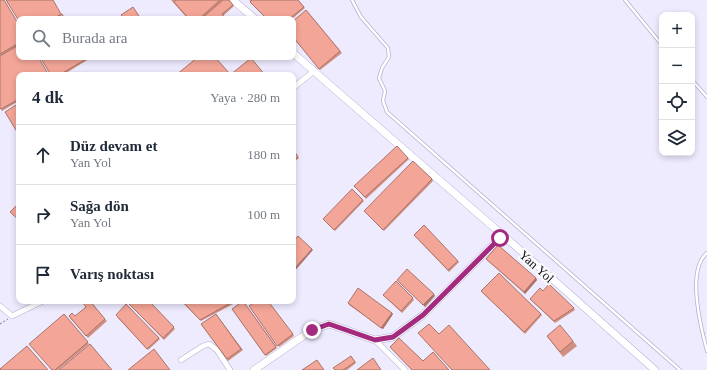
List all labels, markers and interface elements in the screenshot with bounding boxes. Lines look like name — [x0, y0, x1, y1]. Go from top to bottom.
map controls — [659, 12, 695, 156]
button: + — [659, 12, 695, 48]
search box — [16, 16, 296, 60]
icon: search — [30, 27, 52, 49]
text: Burada ara — [62, 30, 127, 46]
button: − — [659, 48, 695, 84]
button: locate — [659, 84, 695, 120]
text: 4 dk — [32, 88, 64, 107]
text: Yaya · 280 m — [210, 90, 280, 105]
button: layers — [659, 120, 695, 156]
text: Düz devam et — [70, 138, 157, 154]
icon: ahead — [32, 144, 54, 166]
text: 180 m — [247, 147, 280, 162]
text: Yan Yol — [70, 155, 111, 170]
text: Sağa dön — [70, 198, 129, 214]
icon: right — [32, 204, 54, 226]
text: 100 m — [247, 207, 280, 222]
text: Yan Yol — [70, 215, 111, 230]
route start — [491, 229, 509, 247]
street label: Yan Yol — [516, 247, 557, 286]
icon: arrive — [32, 264, 54, 286]
text: Varış noktası — [70, 266, 154, 282]
route end — [303, 321, 321, 339]

